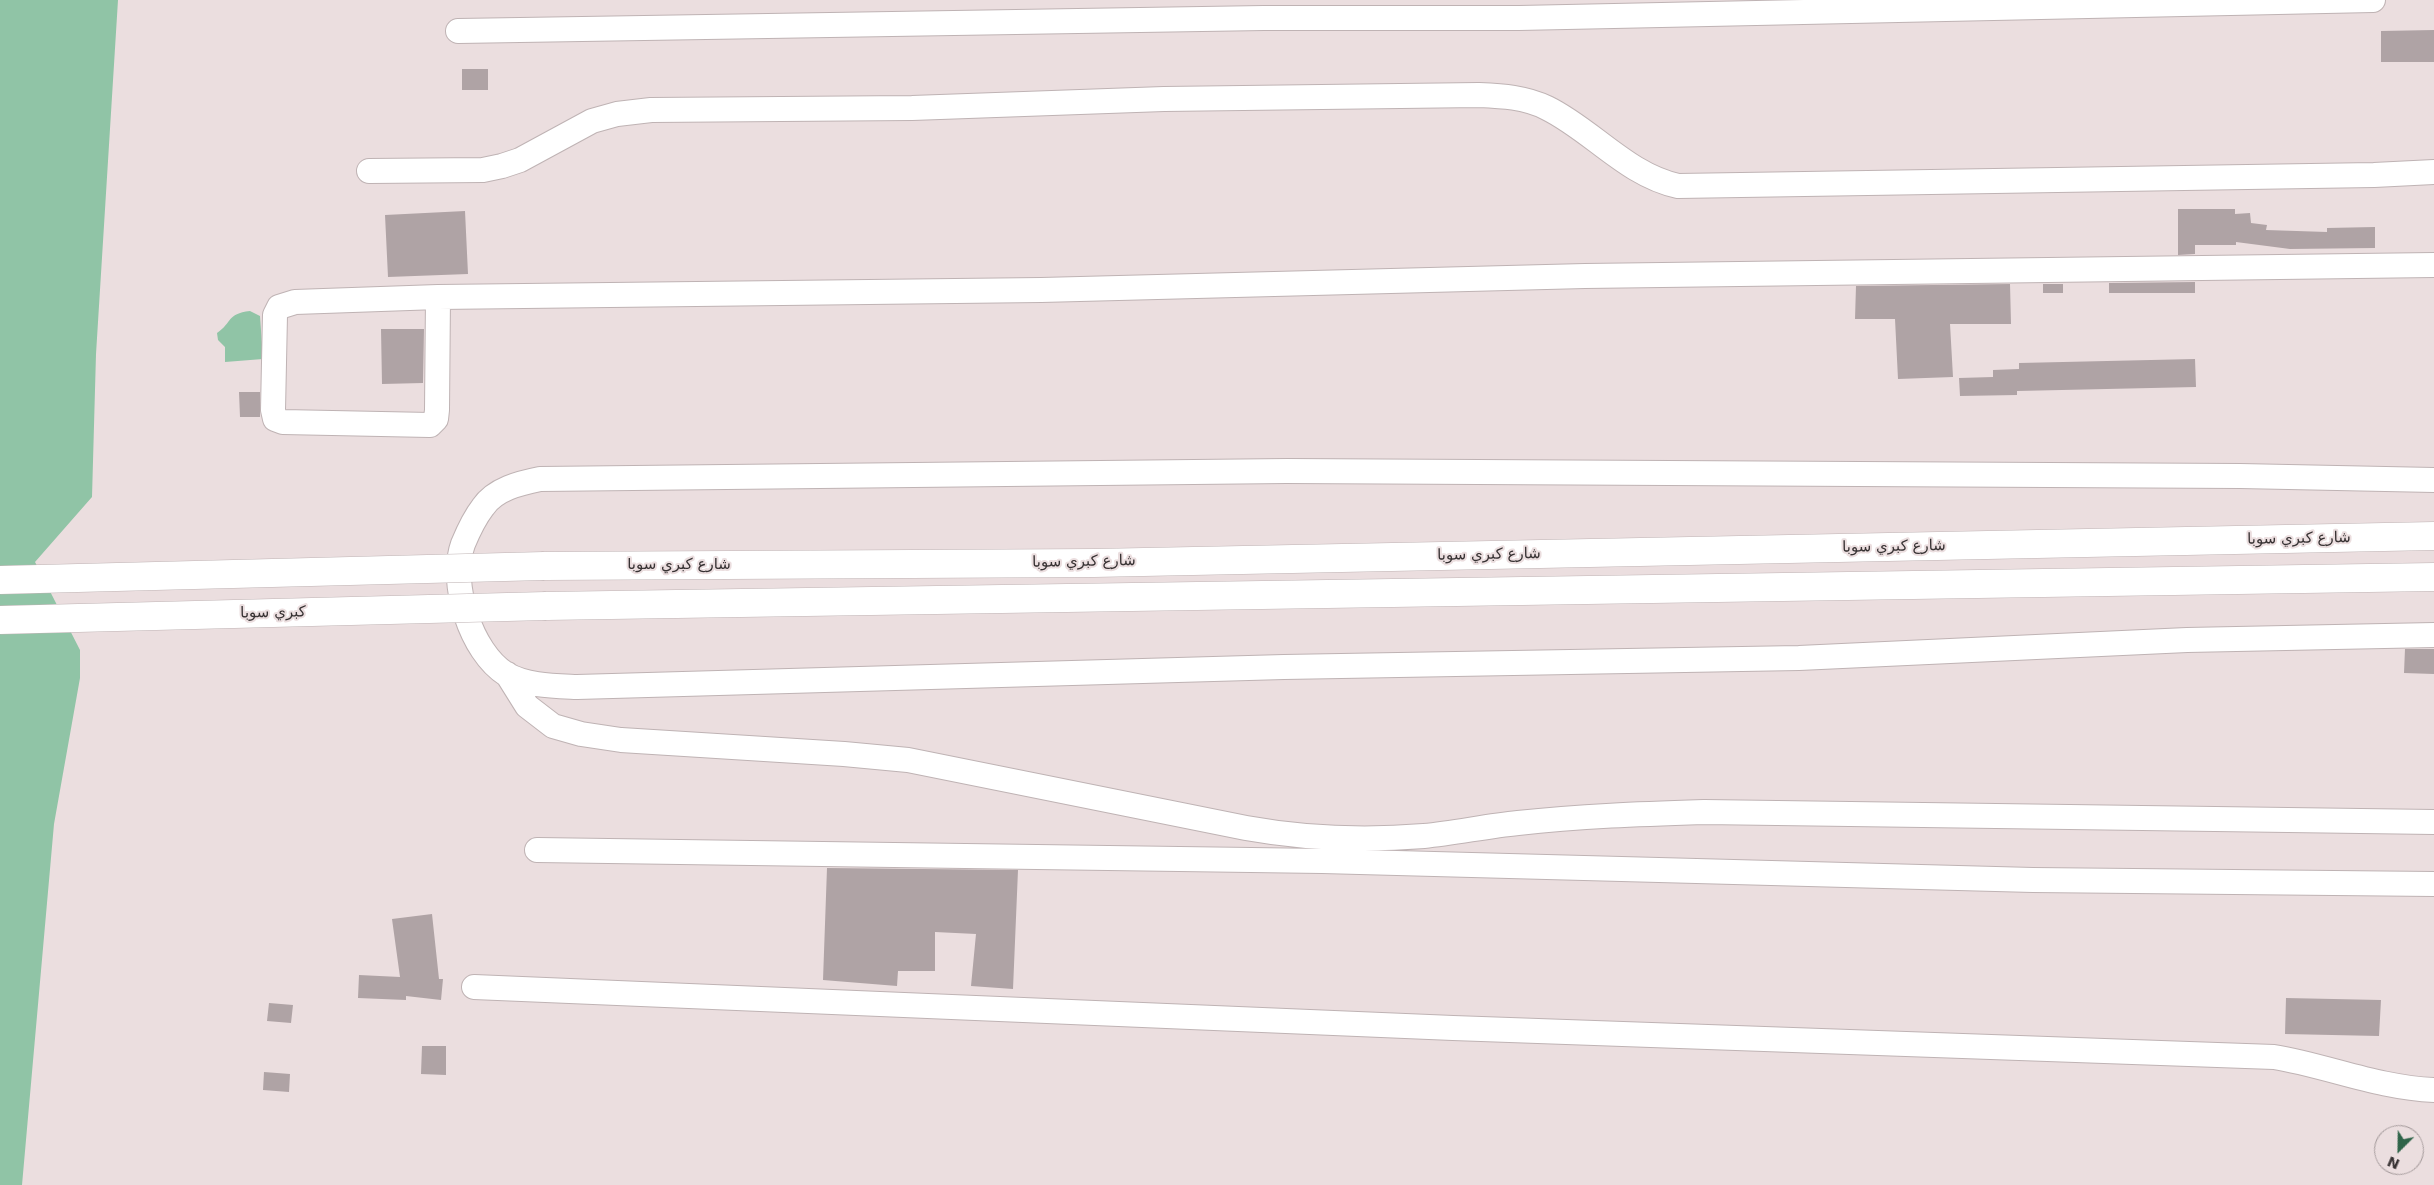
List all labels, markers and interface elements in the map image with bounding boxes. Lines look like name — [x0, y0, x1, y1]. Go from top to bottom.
street label: شارع كبري سوبا — [2247, 529, 2351, 549]
street label: شارع كبري سوبا — [1842, 537, 1946, 557]
street label: شارع كبري سوبا — [1437, 545, 1541, 565]
street label: شارع كبري سوبا — [1032, 552, 1136, 572]
street label: شارع كبري سوبا — [627, 556, 731, 574]
street label: كبري سوبا — [240, 603, 306, 623]
north arrow — [2374, 1125, 2424, 1175]
text: N — [2385, 1153, 2402, 1173]

